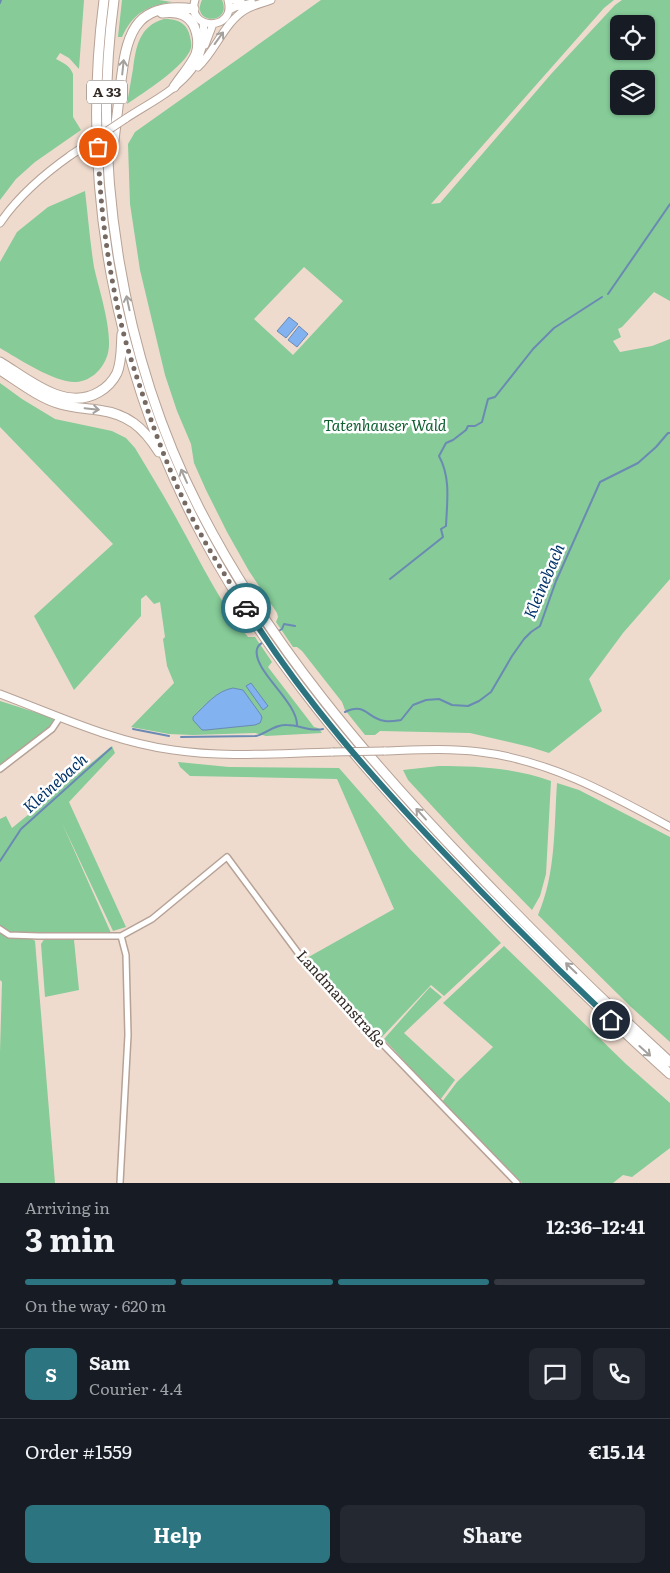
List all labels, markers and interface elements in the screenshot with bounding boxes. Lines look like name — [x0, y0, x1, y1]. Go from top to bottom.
map controls — [610, 15, 655, 115]
button: locate — [610, 15, 655, 60]
one-way arrow — [214, 32, 225, 45]
one-way arrow — [118, 59, 128, 75]
button: layers — [610, 70, 655, 115]
road number: A 33 — [87, 80, 127, 104]
pin — [77, 126, 119, 168]
icon: bag — [84, 133, 112, 161]
one-way arrow — [123, 296, 132, 312]
one-way arrow — [83, 404, 99, 414]
park label: Tatenhauser Wald — [324, 413, 447, 436]
one-way arrow — [179, 469, 188, 484]
water label: Kleinebach — [517, 539, 570, 622]
courier — [221, 583, 271, 633]
icon: car — [232, 594, 260, 622]
water label: Kleinebach — [17, 746, 92, 818]
one-way arrow — [415, 807, 427, 820]
street label: Landmannstraße — [292, 944, 392, 1052]
one-way arrow — [565, 962, 577, 974]
pin — [590, 999, 632, 1041]
icon: home — [597, 1006, 625, 1034]
one-way arrow — [638, 1045, 651, 1057]
text: Arriving in — [25, 1195, 110, 1219]
text: 12:36–12:41 — [546, 1212, 645, 1240]
text: 3 min — [25, 1214, 115, 1262]
text: On the way · 620 m — [25, 1293, 166, 1317]
text: Sam — [89, 1348, 130, 1376]
button: chat — [529, 1348, 581, 1400]
button: phone — [593, 1348, 645, 1400]
text: S — [45, 1360, 57, 1388]
text: Courier · 4.4 — [89, 1376, 182, 1400]
text: Order #1559 — [25, 1437, 132, 1465]
text: €15.14 — [589, 1437, 645, 1465]
button: Help — [25, 1505, 330, 1563]
button: Share — [340, 1505, 645, 1563]

